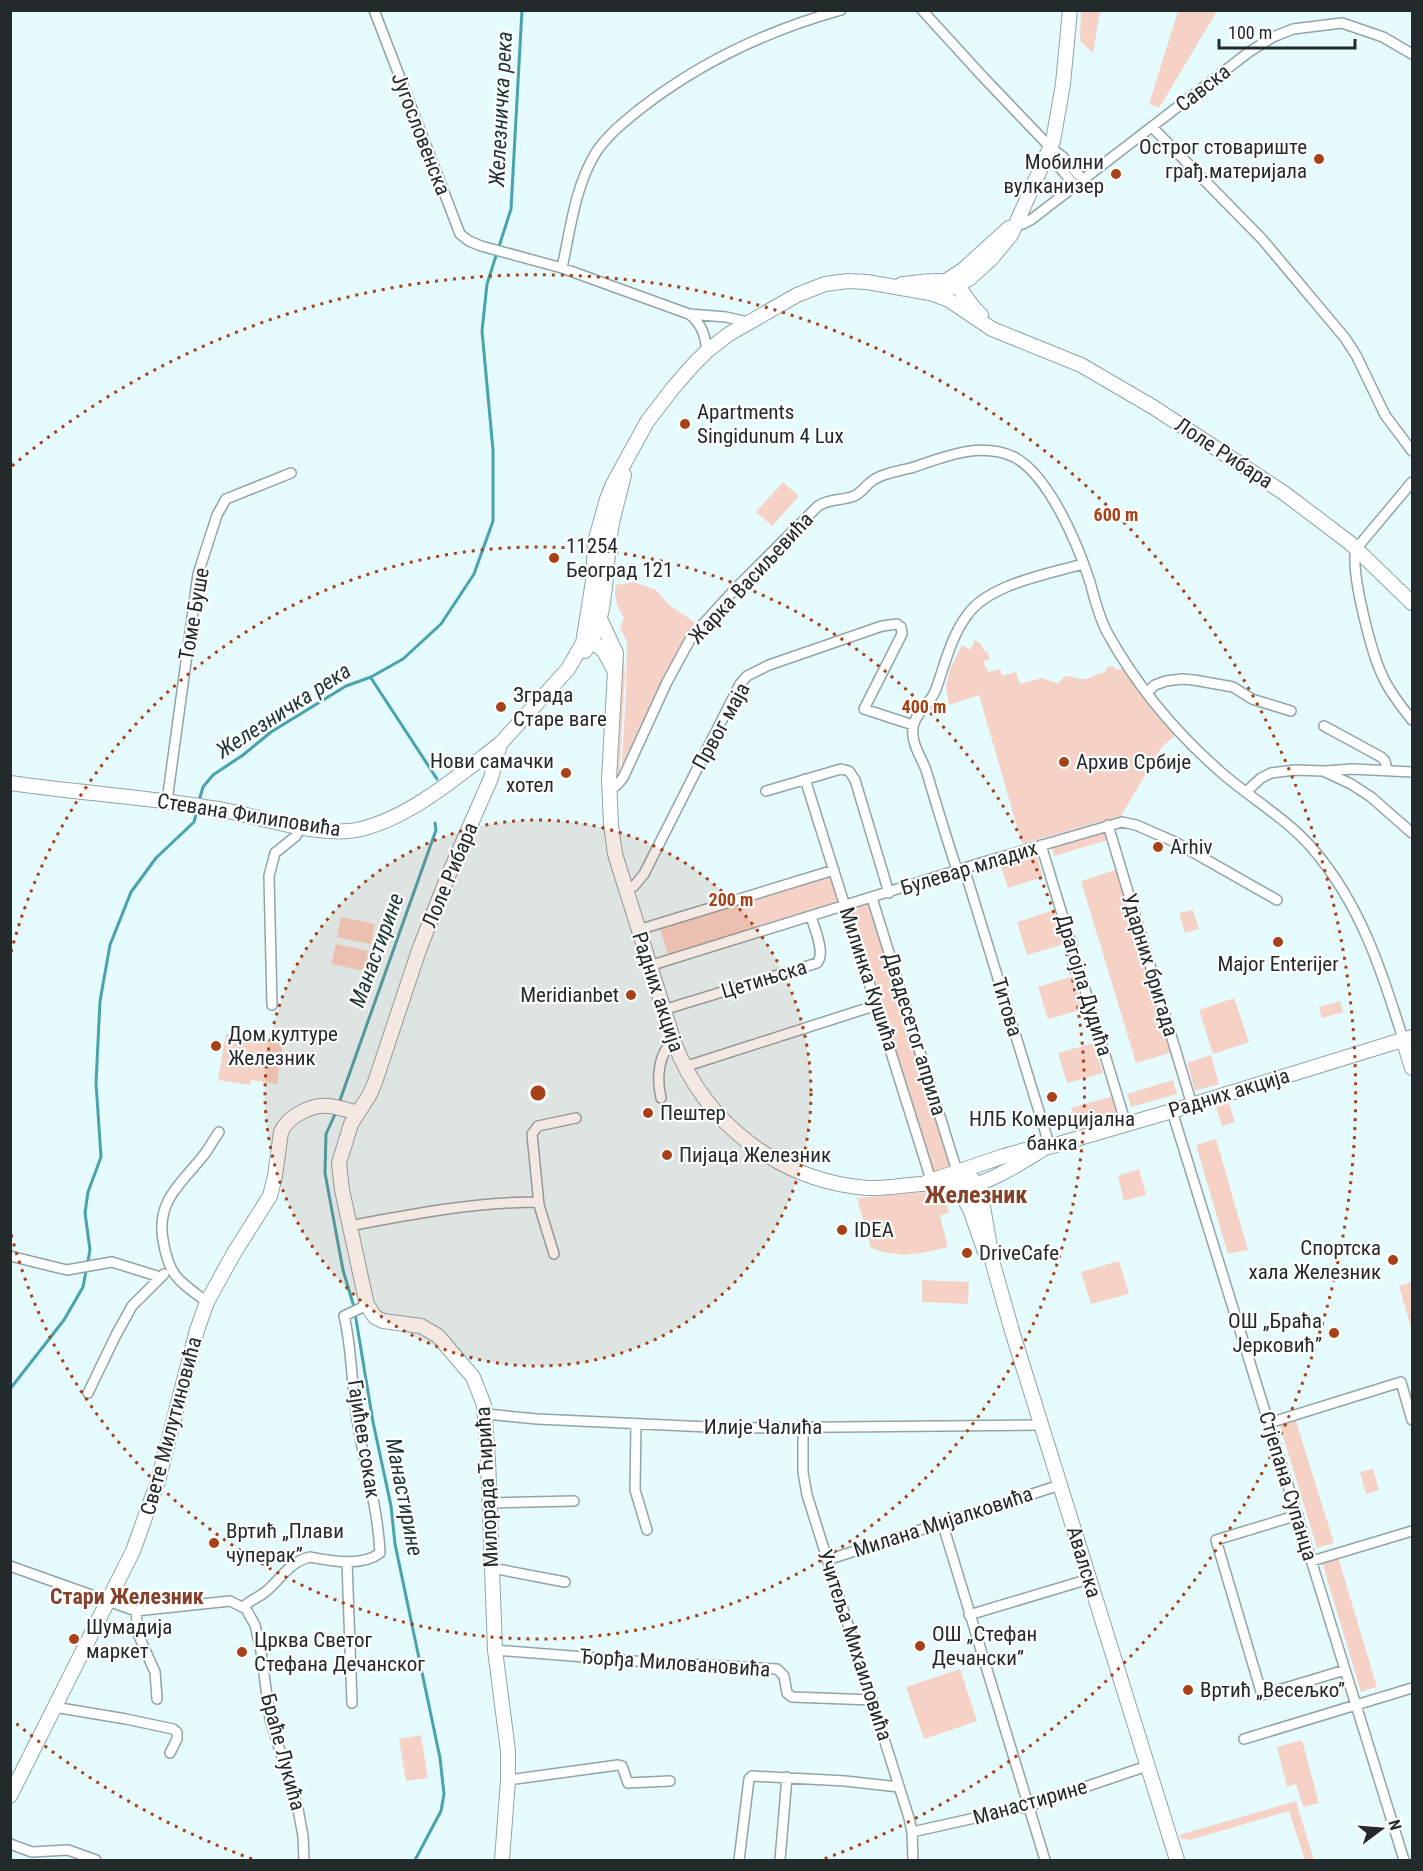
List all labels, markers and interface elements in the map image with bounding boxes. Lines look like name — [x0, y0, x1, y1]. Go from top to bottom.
scale bar — [1219, 12, 1356, 50]
text: 100 m — [1228, 22, 1272, 43]
water label: Железничка река — [484, 31, 517, 188]
street label: Савска — [1171, 59, 1235, 117]
street label: Југословенска — [387, 70, 455, 198]
place label: Острог стовариште грађ.материјала — [1139, 135, 1307, 183]
place label: Мобилни вулканизер — [1003, 150, 1104, 198]
marker: Острог стовариште грађ.материјала — [1312, 152, 1326, 166]
marker: Мобилни вулканизер — [1109, 167, 1123, 181]
place label: Apartments Singidunum 4 Lux — [697, 400, 844, 448]
street label: Лоле Рибара — [1171, 413, 1277, 493]
marker: Apartments Singidunum 4 Lux — [678, 417, 692, 431]
text: 600 m — [1094, 504, 1138, 525]
street label: Жарка Васиљевића — [684, 507, 818, 649]
place label: 11254 Београд 121 — [566, 534, 673, 582]
marker: 11254 Београд 121 — [547, 551, 561, 565]
street label: Томе Буше — [174, 566, 214, 662]
water label: Железничка река — [210, 658, 355, 764]
street label: Првог маја — [687, 678, 755, 774]
place label: Зграда Старе ваге — [513, 683, 607, 731]
text: 400 m — [902, 696, 946, 717]
marker: Зграда Старе ваге — [494, 700, 508, 714]
place label: Нови самачки хотел — [430, 749, 554, 797]
place label: Архив Србије — [1076, 750, 1191, 774]
marker: Архив Србије — [1057, 755, 1071, 769]
marker: Нови самачки хотел — [559, 766, 573, 780]
street label: Стевана Филиповића — [156, 789, 342, 841]
street label: Лоле Рибара — [417, 819, 483, 931]
place label: Arhiv — [1170, 835, 1212, 859]
street label: Булевар младих — [898, 836, 1040, 900]
marker: Arhiv — [1151, 840, 1165, 854]
text: 200 m — [709, 889, 753, 910]
water label: Манастирине — [344, 890, 409, 1011]
street label: Ударних бригада — [1117, 891, 1183, 1039]
street label: Милинка Кушића — [834, 904, 904, 1054]
street label: Драгојла Дудића — [1051, 911, 1117, 1059]
street label: Радних акција — [627, 929, 689, 1055]
marker: Major Enterijer — [1271, 935, 1285, 949]
street label: Двадесетог априла — [879, 950, 951, 1118]
place label: Major Enterijer — [1217, 952, 1339, 976]
street label: Цетињска — [718, 955, 810, 1003]
street label: Титова — [987, 975, 1027, 1039]
place label: Meridianbet — [520, 983, 619, 1007]
marker: Meridianbet — [624, 988, 638, 1002]
place label: Дом културе Железник — [228, 1022, 338, 1070]
marker: Дом културе Железник — [209, 1039, 223, 1053]
street label: Радних акција — [1166, 1063, 1292, 1123]
centre of rings — [528, 1083, 548, 1103]
marker: НЛБ Комерцијална банка — [1045, 1090, 1059, 1104]
place label: Пештер — [660, 1101, 726, 1125]
marker: Пештер — [641, 1106, 655, 1120]
place label: НЛБ Комерцијална банка — [969, 1107, 1135, 1155]
place label: Пијаца Железник — [679, 1143, 831, 1167]
marker: Пијаца Железник — [660, 1148, 674, 1162]
district label: Железник — [925, 1181, 1027, 1209]
place label: IDEA — [854, 1218, 894, 1242]
marker: IDEA — [835, 1223, 849, 1237]
place label: Спортска хала Железник — [1249, 1236, 1381, 1284]
place label: DriveCafe — [979, 1241, 1059, 1265]
marker: DriveCafe — [960, 1246, 974, 1260]
marker: Спортска хала Железник — [1386, 1253, 1400, 1267]
place label: ОШ „Браћа Јерковић” — [1228, 1309, 1322, 1357]
marker: ОШ „Браћа Јерковић” — [1327, 1326, 1341, 1340]
street label: Свете Милутиновића — [136, 1334, 206, 1518]
street label: Гајићев сокак — [343, 1378, 385, 1500]
street label: Милорада Ћирића — [471, 1406, 503, 1568]
street label: Стјепана Супанца — [1254, 1408, 1322, 1564]
street label: Илије Чалића — [704, 1415, 822, 1439]
water label: Манастирине — [381, 1436, 428, 1558]
street label: Милана Мијалковића — [850, 1482, 1036, 1562]
place label: Вртић „Плави чуперак” — [226, 1519, 344, 1567]
street label: Авалска — [1062, 1523, 1106, 1601]
marker: Вртић „Плави чуперак” — [207, 1536, 221, 1550]
street label: Учитеља Михаиловића — [813, 1546, 897, 1744]
district label: Стари Железник — [50, 1584, 204, 1609]
place label: Шумадија маркет — [86, 1615, 172, 1663]
place label: ОШ „Стефан Дечански” — [932, 1622, 1037, 1670]
place label: Црква Светог Стефана Дечанског — [254, 1628, 425, 1676]
marker: Шумадија маркет — [67, 1632, 81, 1646]
marker: ОШ „Стефан Дечански” — [913, 1639, 927, 1653]
street label: Ђорђа Миловановића — [579, 1644, 771, 1682]
marker: Црква Светог Стефана Дечанског — [235, 1645, 249, 1659]
place label: Вртић „Весељко” — [1200, 1678, 1345, 1702]
marker: Вртић „Весељко” — [1181, 1683, 1195, 1697]
street label: Браће Лукића — [256, 1691, 310, 1813]
street label: Манастирине — [970, 1774, 1090, 1830]
north arrow — [1351, 1799, 1411, 1859]
text: N — [1384, 1818, 1405, 1832]

